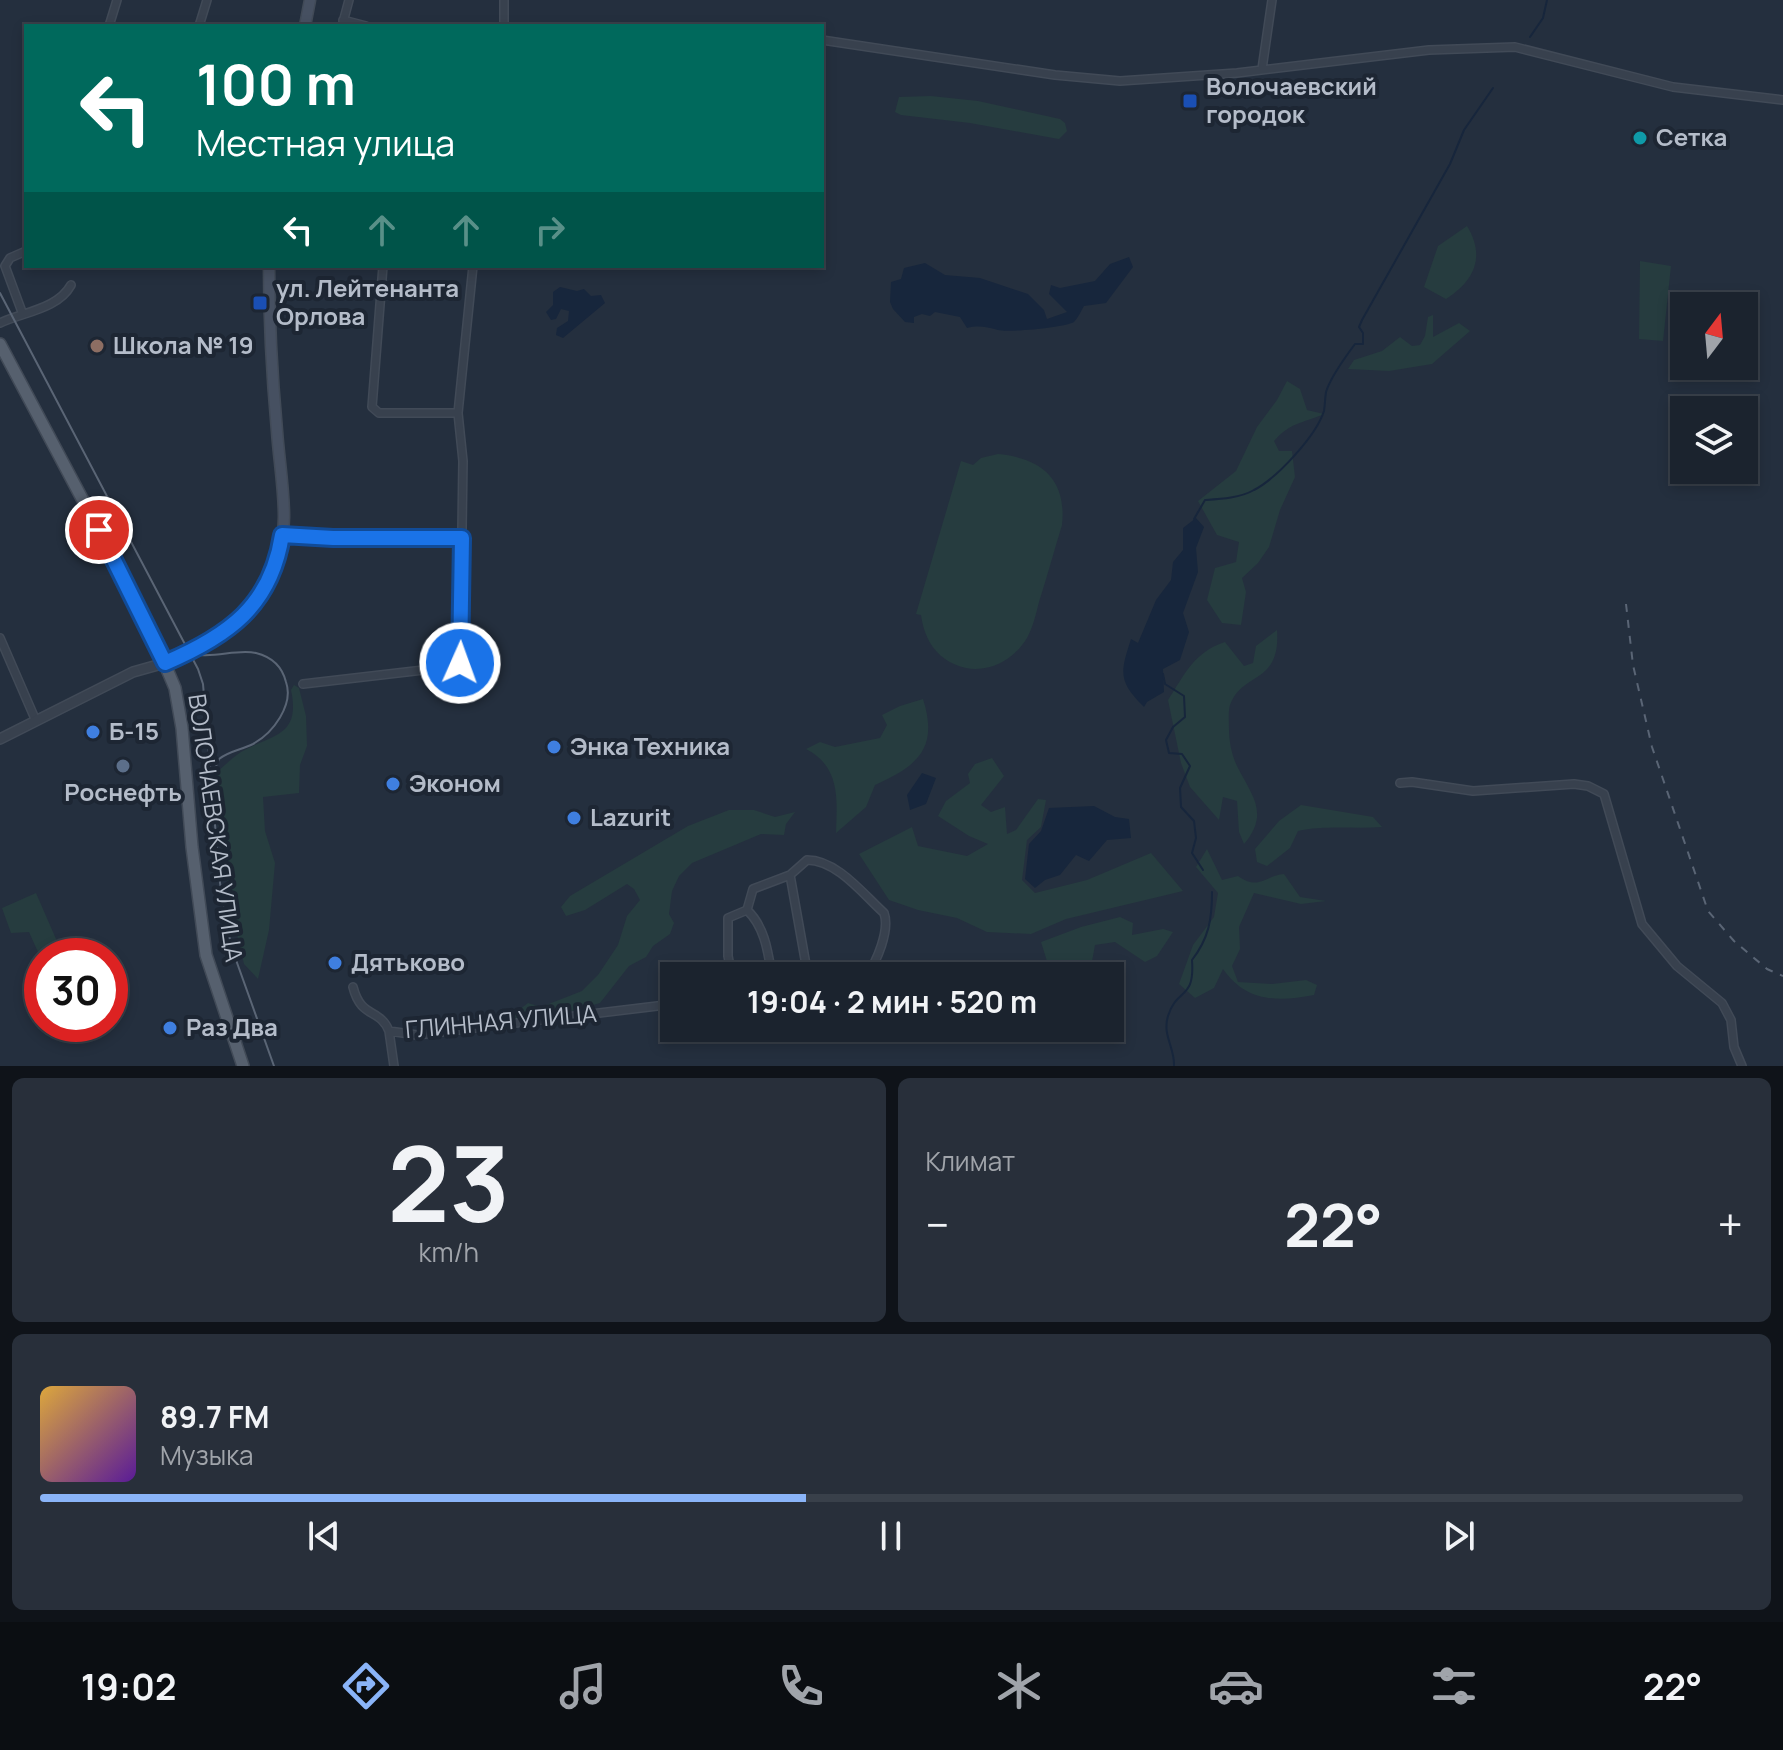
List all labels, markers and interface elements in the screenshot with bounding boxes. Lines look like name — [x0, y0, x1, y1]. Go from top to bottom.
text: 100 m — [196, 45, 356, 122]
icon: left — [64, 56, 168, 160]
place label: Волочаевский городок — [1206, 69, 1377, 130]
marker: Волочаевский городок — [1181, 92, 1199, 110]
text: Местная улица — [196, 118, 455, 167]
place label: Сетка — [1656, 120, 1727, 153]
marker: Сетка — [1631, 129, 1649, 147]
icon: left — [276, 208, 320, 252]
icon: ahead — [360, 208, 404, 252]
icon: ahead — [444, 208, 488, 252]
icon: right — [528, 208, 572, 252]
place label: ул. Лейтенанта Орлова — [276, 271, 459, 332]
north arrow — [1670, 292, 1758, 380]
map controls — [1670, 292, 1758, 484]
marker: ул. Лейтенанта Орлова — [251, 294, 269, 312]
place label: Школа № 19 — [113, 328, 254, 361]
marker: Школа № 19 — [88, 337, 106, 355]
button: layers — [1670, 396, 1758, 484]
pin — [65, 496, 133, 564]
icon: arrive — [77, 508, 121, 552]
position arrow — [418, 621, 502, 705]
street label: ВОЛОЧАЕВСКАЯ УЛИЦА — [181, 692, 252, 964]
place label: Б-15 — [109, 714, 159, 747]
marker: Б-15 — [84, 723, 102, 741]
place label: Энка Техника — [570, 729, 730, 762]
marker: Энка Техника — [545, 738, 563, 756]
marker: Роснефть — [114, 757, 132, 775]
place label: Эконом — [409, 766, 501, 799]
place label: Роснефть — [64, 775, 182, 808]
marker: Эконом — [384, 775, 402, 793]
place label: Lazurit — [590, 800, 671, 833]
marker: Lazurit — [565, 809, 583, 827]
speed limit sign: 30 — [24, 938, 128, 1042]
place label: Дятьково — [351, 945, 465, 978]
marker: Дятьково — [326, 954, 344, 972]
text: 19:04 · 2 мин · 520 m — [747, 981, 1037, 1022]
street label: ГЛИННАЯ УЛИЦА — [404, 996, 598, 1045]
place label: Раз Два — [186, 1010, 278, 1043]
marker: Раз Два — [161, 1019, 179, 1037]
text: 23 — [388, 1111, 510, 1253]
text: Климат — [926, 1143, 1015, 1179]
text: 22° — [1284, 1183, 1383, 1265]
text: − — [926, 1194, 949, 1254]
text: + — [1718, 1194, 1743, 1254]
text: km/h — [419, 1234, 479, 1270]
text: 89.7 FM — [160, 1396, 269, 1437]
text: Музыка — [160, 1437, 254, 1473]
icon: previous — [302, 1514, 346, 1558]
icon: pause — [869, 1514, 913, 1558]
icon: next — [1437, 1514, 1481, 1558]
icon: directions — [338, 1658, 394, 1714]
icon: music — [555, 1658, 611, 1714]
icon: phone — [773, 1658, 829, 1714]
icon: climate — [991, 1658, 1047, 1714]
icon: car — [1208, 1658, 1264, 1714]
icon: filters — [1426, 1658, 1482, 1714]
text: 19:02 — [81, 1662, 176, 1711]
text: 22° — [1643, 1662, 1702, 1711]

